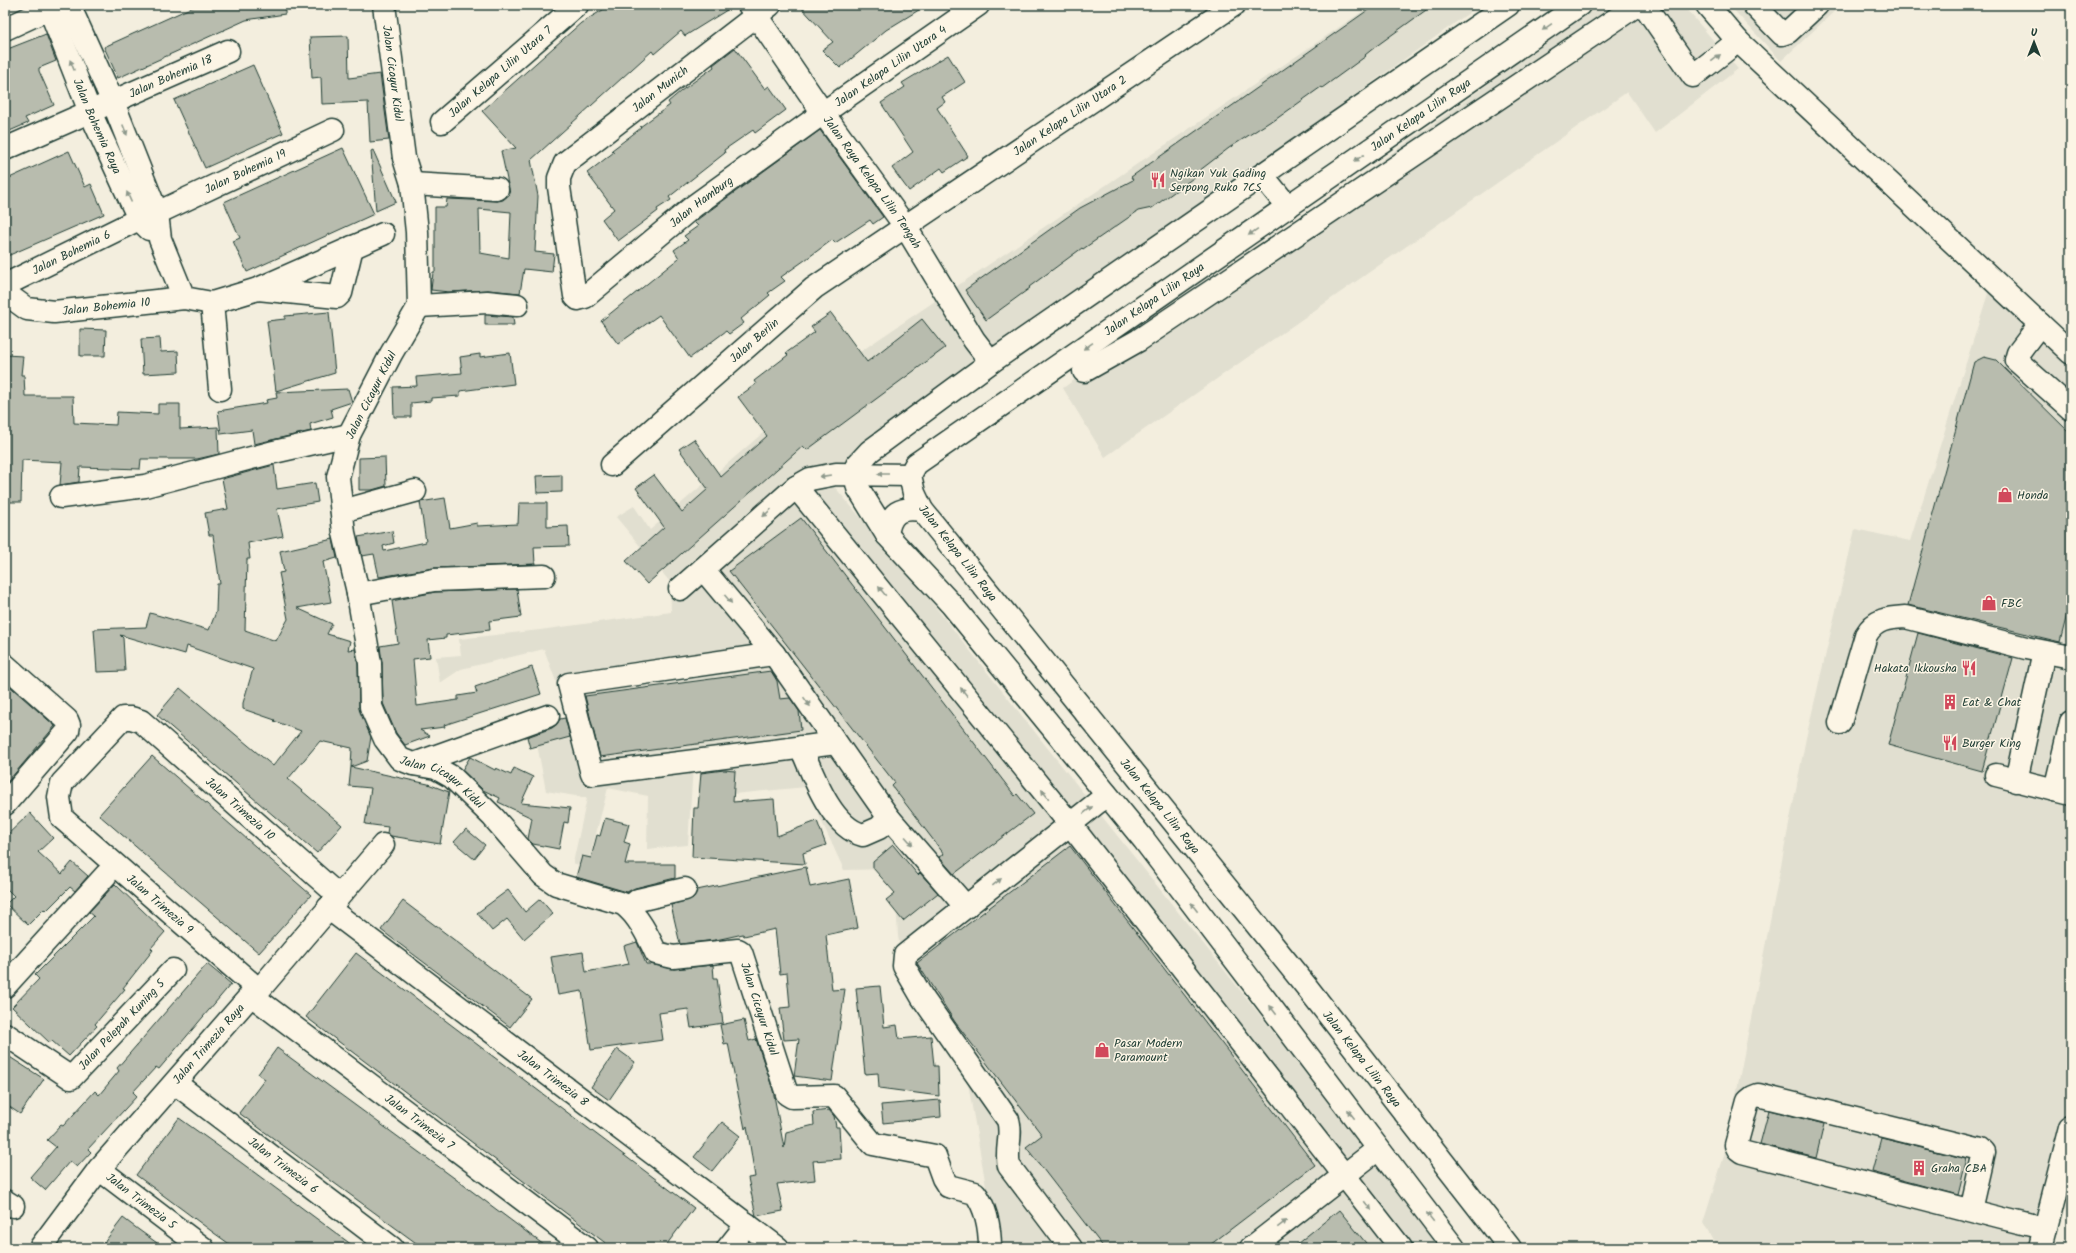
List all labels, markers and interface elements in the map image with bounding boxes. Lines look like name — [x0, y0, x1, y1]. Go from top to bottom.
street label: Jalan Kelapa Lilin Utara 4 — [831, 20, 951, 112]
street label: Jalan Kelapa Lilin Utara 7 — [444, 21, 557, 122]
north arrow — [2014, 22, 2054, 62]
one-way arrow — [1541, 23, 1552, 31]
street label: Jalan Cicayur Kidul — [377, 24, 408, 123]
text: U — [2031, 24, 2038, 42]
street label: Jalan Bohemia 18 — [126, 50, 217, 103]
one-way arrow — [1710, 54, 1721, 62]
one-way arrow — [68, 59, 74, 71]
street label: Jalan Munich — [628, 61, 693, 118]
street label: Jalan Kelapa Lilin Utara 2 — [1009, 71, 1131, 161]
street label: Jalan Kelapa Lilin Raya — [1367, 73, 1475, 157]
street label: Jalan Bohemia Raya — [68, 76, 126, 178]
street label: Jalan Raya Kelapa Lilin Tengah — [818, 112, 926, 253]
one-way arrow — [122, 125, 128, 137]
street label: Jalan Bohemia 19 — [201, 144, 290, 199]
one-way arrow — [1354, 154, 1365, 162]
place label: Ngikan Yuk Gading Serpong Ruko 7CS — [1170, 164, 1266, 197]
street label: Jalan Hamburg — [665, 171, 738, 233]
restaurant icon: Ngikan Yuk Gading Serpong Ruko 7CS — [1149, 171, 1167, 189]
one-way arrow — [126, 192, 132, 203]
street label: Jalan Bohemia 6 — [29, 225, 114, 280]
one-way arrow — [1247, 228, 1258, 236]
street label: Jalan Kelapa Lilin Raya — [1100, 258, 1209, 341]
street label: Jalan Bohemia 10 — [61, 293, 151, 321]
street label: Jalan Berlin — [726, 314, 783, 368]
one-way arrow — [1083, 342, 1094, 350]
street label: Jalan Cicayur Kidul — [341, 348, 402, 443]
one-way arrow — [876, 471, 889, 477]
one-way arrow — [819, 473, 831, 479]
shop icon: Honda — [1996, 486, 2014, 504]
place label: Honda — [2017, 486, 2049, 505]
street label: Jalan Kelapa Lilin Raya — [914, 501, 1002, 606]
one-way arrow — [762, 508, 772, 517]
one-way arrow — [878, 586, 887, 597]
one-way arrow — [724, 594, 733, 605]
shop icon: FBC — [1980, 594, 1998, 612]
place label: FBC — [2001, 594, 2022, 613]
place label: Hakata Ikkousha — [1874, 659, 1957, 678]
restaurant icon: Hakata Ikkousha — [1960, 659, 1978, 677]
one-way arrow — [960, 687, 968, 698]
building icon: Eat & Chat — [1941, 693, 1959, 711]
place label: Eat & Chat — [1962, 693, 2022, 712]
one-way arrow — [803, 697, 811, 708]
restaurant icon: Burger King — [1941, 734, 1959, 752]
place label: Burger King — [1962, 734, 2022, 753]
street label: Jalan Cicayur Kidul — [397, 751, 488, 814]
street label: Jalan Kelapa Lilin Raya — [1115, 754, 1205, 859]
street label: Jalan Trimezia 10 — [201, 773, 279, 845]
one-way arrow — [1041, 788, 1050, 799]
one-way arrow — [1083, 805, 1094, 814]
one-way arrow — [904, 836, 914, 846]
street label: Jalan Trimezia 9 — [122, 870, 198, 939]
one-way arrow — [991, 878, 1002, 887]
one-way arrow — [1190, 901, 1198, 912]
street label: Jalan Cicayur Kidul — [735, 960, 783, 1058]
street label: Jalan Pelepah Kuning 5 — [74, 974, 171, 1075]
street label: Jalan Trimezia Raya — [168, 999, 250, 1089]
one-way arrow — [1268, 1005, 1277, 1016]
street label: Jalan Kelapa Lilin Raya — [1318, 1007, 1406, 1112]
place label: Pasar Modern Paramount — [1114, 1034, 1182, 1067]
shop icon: Pasar Modern Paramount — [1093, 1041, 1111, 1059]
street label: Jalan Trimezia 8 — [513, 1045, 593, 1112]
street label: Jalan Trimezia 7 — [380, 1090, 459, 1155]
one-way arrow — [1347, 1109, 1355, 1119]
street label: Jalan Trimezia 6 — [244, 1133, 322, 1199]
building icon: Graha CBA — [1910, 1159, 1928, 1177]
place label: Graha CBA — [1931, 1159, 1987, 1178]
street label: Jalan Trimezia 5 — [102, 1168, 181, 1235]
one-way arrow — [1364, 1201, 1372, 1212]
one-way arrow — [1426, 1212, 1434, 1223]
one-way arrow — [1276, 1220, 1287, 1228]

